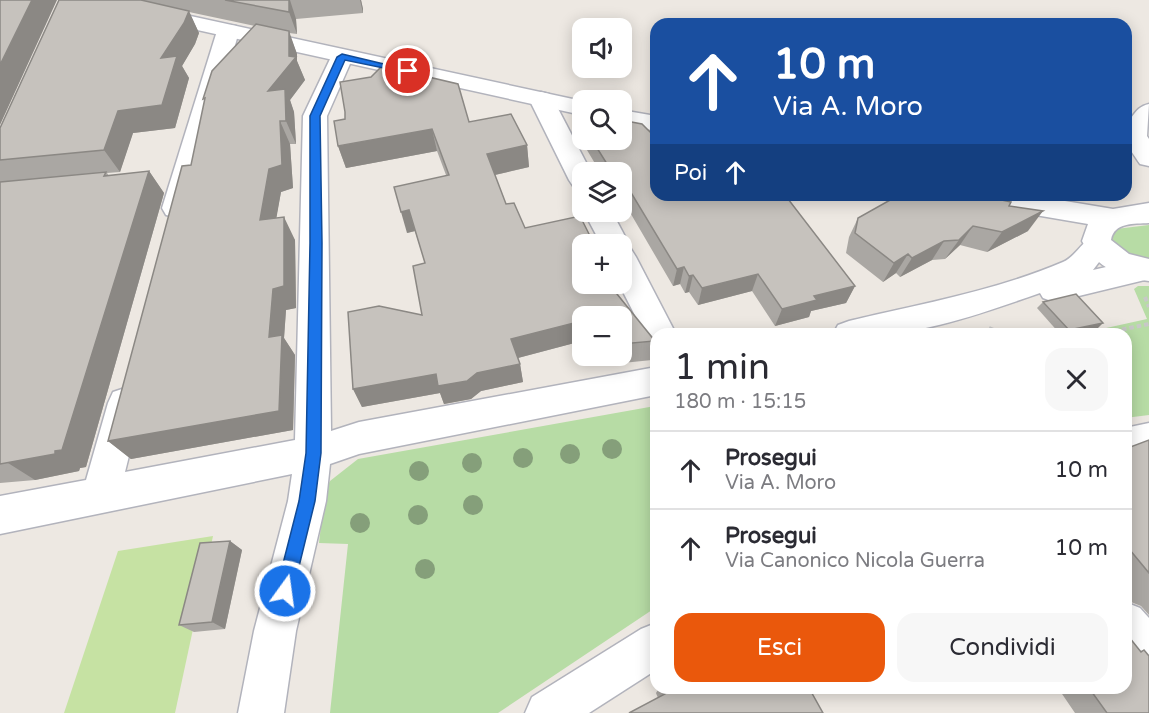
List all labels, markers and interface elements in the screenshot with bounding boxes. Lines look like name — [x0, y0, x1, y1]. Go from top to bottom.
map controls — [572, 18, 632, 366]
button: sound — [572, 18, 632, 78]
text: 10 m — [773, 39, 875, 90]
icon: ahead — [674, 42, 752, 120]
pin — [382, 45, 433, 96]
icon: arrive — [391, 54, 424, 87]
button: search — [572, 90, 632, 150]
text: Via A. Moro — [773, 90, 923, 123]
icon: ahead — [719, 156, 752, 189]
text: Poi — [674, 160, 707, 186]
button: layers — [572, 162, 632, 222]
button: + — [572, 234, 632, 294]
button: − — [572, 306, 632, 366]
text: 1 min — [674, 346, 770, 389]
button: close — [1045, 348, 1108, 411]
text: 180 m · 15:15 — [674, 390, 806, 414]
text: Prosegui — [725, 445, 817, 471]
icon: ahead — [674, 454, 707, 487]
text: 10 m — [1054, 457, 1108, 483]
text: Via A. Moro — [725, 471, 836, 495]
text: Prosegui — [725, 523, 817, 549]
icon: ahead — [674, 532, 707, 565]
text: 10 m — [1054, 535, 1108, 561]
text: Via Canonico Nicola Guerra — [725, 549, 985, 573]
position arrow — [253, 559, 317, 623]
button: Esci — [674, 613, 885, 682]
button: Condividi — [897, 613, 1108, 682]

